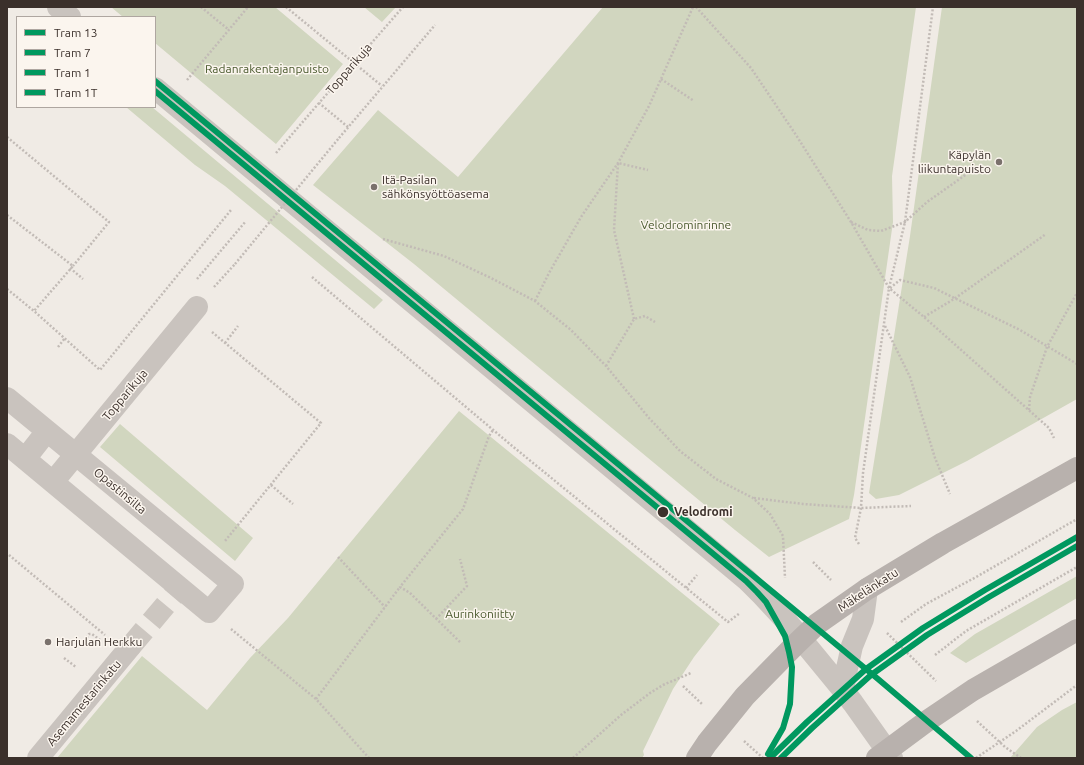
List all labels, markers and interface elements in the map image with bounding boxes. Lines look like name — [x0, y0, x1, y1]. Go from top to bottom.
legend — [16, 16, 156, 108]
text: Tram 13 — [54, 26, 98, 39]
street label: Topparikuja — [323, 41, 375, 97]
text: Tram 7 — [54, 46, 91, 59]
park label: Radanrakentajanpuisto — [205, 62, 329, 76]
text: Tram 1 — [54, 66, 91, 79]
text: Tram 1T — [54, 86, 98, 99]
place label: Käpylän liikuntapuisto — [918, 148, 991, 176]
marker: Käpylän liikuntapuisto — [994, 157, 1004, 167]
place label: Itä-Pasilan sähkönsyöttöasema — [382, 173, 489, 201]
marker: Itä-Pasilan sähkönsyöttöasema — [369, 182, 379, 192]
park label: Velodrominrinne — [641, 218, 731, 232]
street label: Topparikuja — [99, 366, 151, 424]
street label: Opastinsilta — [91, 465, 149, 517]
marker: Velodromi — [656, 505, 670, 519]
place label: Velodromi — [674, 505, 732, 519]
street label: Mäkelänkatu — [835, 565, 901, 615]
park label: Aurinkoniitty — [445, 607, 515, 621]
place label: Harjulan Herkku — [56, 635, 142, 649]
marker: Harjulan Herkku — [43, 637, 53, 647]
street label: Asemamestarinkatu — [44, 657, 124, 749]

